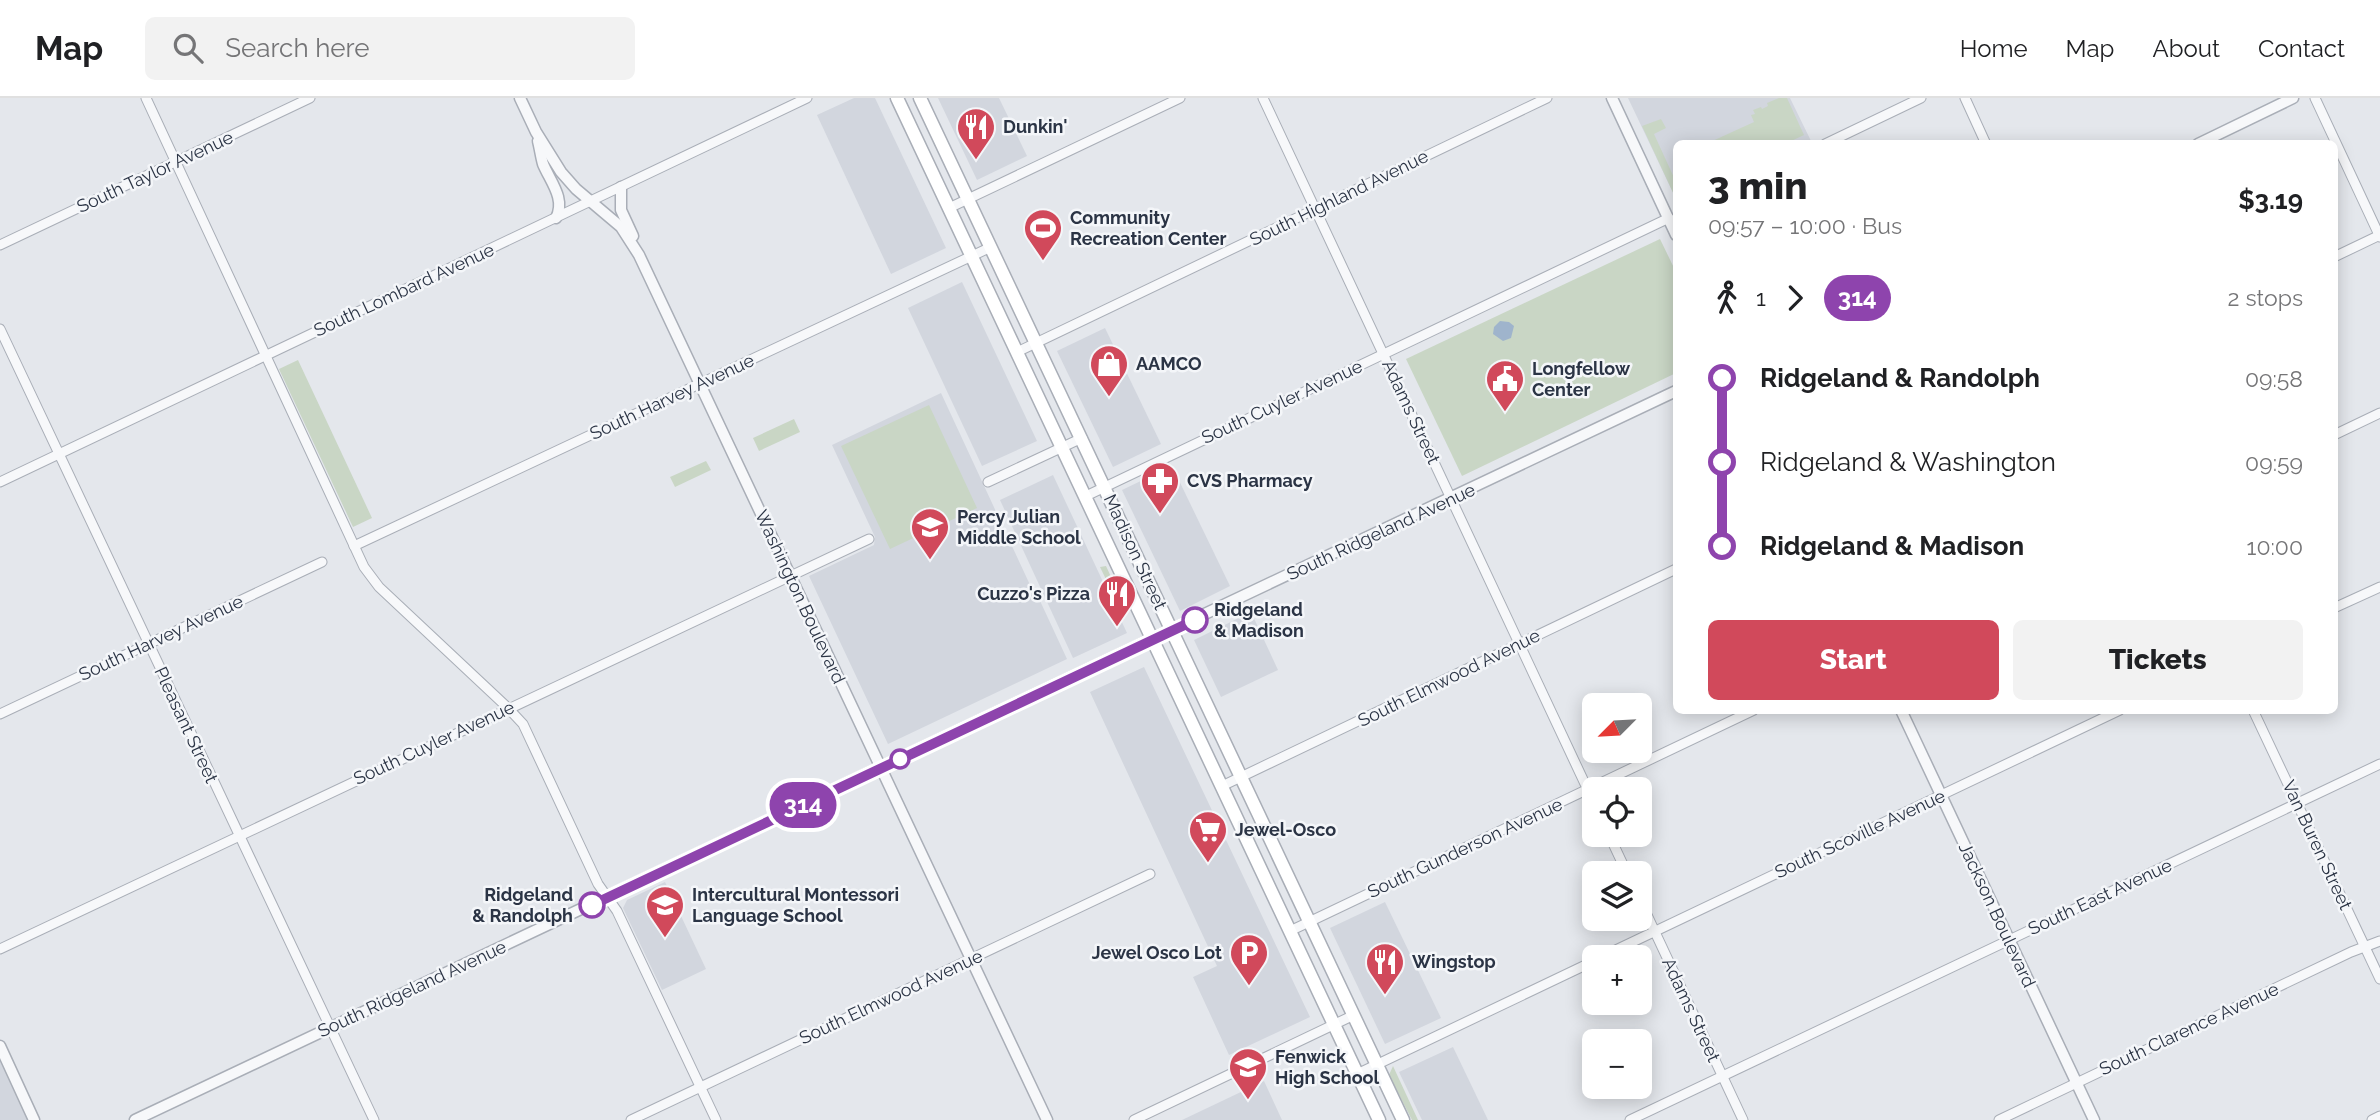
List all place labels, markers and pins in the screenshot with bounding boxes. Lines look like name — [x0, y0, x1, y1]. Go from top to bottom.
restaurant icon: Dunkin' — [955, 106, 997, 161]
place label: Dunkin' — [1003, 116, 1067, 137]
sports icon: Community Recreation Center — [1022, 207, 1064, 262]
place label: Community Recreation Center — [1070, 207, 1227, 249]
shop icon: AAMCO — [1088, 343, 1130, 398]
place label: AAMCO — [1136, 353, 1202, 374]
public building icon: Longfellow Center — [1484, 358, 1526, 413]
place label: Longfellow Center — [1532, 358, 1631, 400]
pharmacy icon: CVS Pharmacy — [1139, 460, 1181, 515]
place label: CVS Pharmacy — [1187, 470, 1313, 491]
school or university icon: Percy Julian Middle School — [909, 506, 951, 561]
place label: Percy Julian Middle School — [957, 506, 1081, 548]
restaurant icon: Cuzzo's Pizza — [1096, 573, 1138, 628]
place label: Cuzzo's Pizza — [977, 583, 1090, 604]
place label: Ridgeland & Madison — [1214, 599, 1304, 641]
marker: Ridgeland & Madison — [1182, 607, 1208, 633]
unlabelled marker — [890, 749, 910, 769]
supermarket icon: Jewel-Osco — [1187, 809, 1229, 864]
place label: Jewel-Osco — [1235, 819, 1336, 840]
place label: Ridgeland & Randolph — [472, 884, 573, 926]
school or university icon: Intercultural Montessori Language School — [644, 884, 686, 939]
place label: Intercultural Montessori Language School — [692, 884, 899, 926]
marker: Ridgeland & Randolph — [579, 892, 605, 918]
parking icon: Jewel Osco Lot — [1228, 932, 1270, 987]
restaurant icon: Wingstop — [1364, 941, 1406, 996]
place label: Jewel Osco Lot — [1092, 942, 1222, 963]
place label: Wingstop — [1412, 951, 1496, 972]
school or university icon: Fenwick High School — [1227, 1046, 1269, 1101]
place label: Fenwick High School — [1275, 1046, 1379, 1088]

